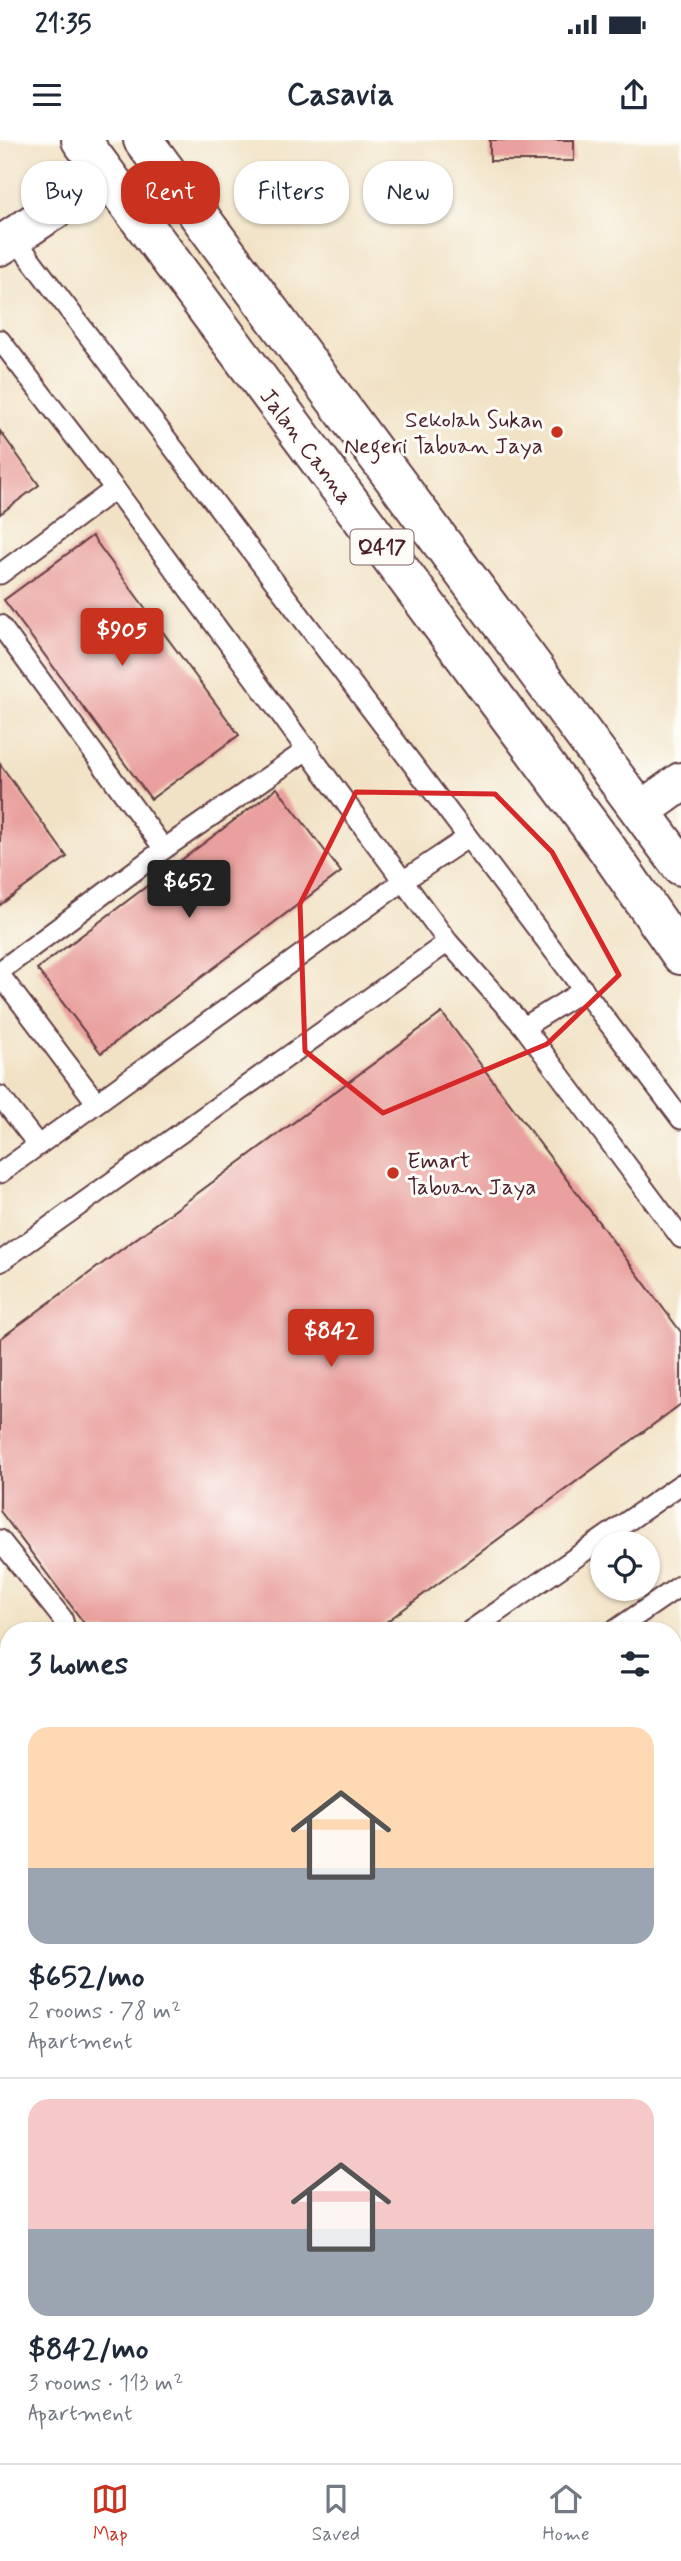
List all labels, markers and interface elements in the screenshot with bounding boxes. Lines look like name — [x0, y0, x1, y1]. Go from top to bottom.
text: 21:35 — [35, 8, 91, 42]
text: Casavia — [287, 74, 394, 116]
icon: menu — [28, 76, 66, 114]
icon: share — [615, 76, 653, 114]
chip: Buy — [21, 161, 107, 224]
chip: Rent — [121, 161, 220, 224]
chip: Filters — [234, 161, 349, 224]
chip: New — [363, 161, 453, 224]
street label: Jalan Canna — [252, 383, 359, 511]
place label: Sekolah Sukan Negeri Tabuan Jaya — [344, 406, 543, 464]
marker: Sekolah Sukan Negeri Tabuan Jaya — [549, 424, 565, 440]
road number: Q417 — [350, 530, 414, 564]
pin: $905 — [81, 608, 163, 668]
text: $905 — [97, 616, 147, 646]
pin: $652 — [148, 860, 230, 920]
text: $652 — [163, 868, 215, 898]
place label: Emart Tabuan Jaya — [407, 1147, 537, 1203]
marker: Emart Tabuan Jaya — [385, 1165, 401, 1181]
pin: $842 — [290, 1310, 372, 1369]
text: $842 — [304, 1317, 358, 1347]
map controls — [590, 1531, 660, 1601]
button: locate — [590, 1531, 660, 1601]
text: 3 homes — [28, 1645, 128, 1684]
icon: filters — [616, 1645, 654, 1683]
icon: home — [278, 1772, 404, 1898]
text: $652/mo — [28, 1958, 145, 1997]
text: 2 rooms · 78 m² — [28, 1997, 181, 2027]
text: Apartment — [28, 2027, 133, 2057]
icon: home — [278, 2144, 404, 2270]
text: $842/mo — [28, 2330, 148, 2369]
text: 3 rooms · 113 m² — [28, 2369, 183, 2399]
text: Apartment — [28, 2399, 133, 2429]
tab: Map — [91, 2480, 129, 2547]
tab: Saved — [312, 2480, 360, 2547]
tab: Home — [542, 2480, 590, 2547]

